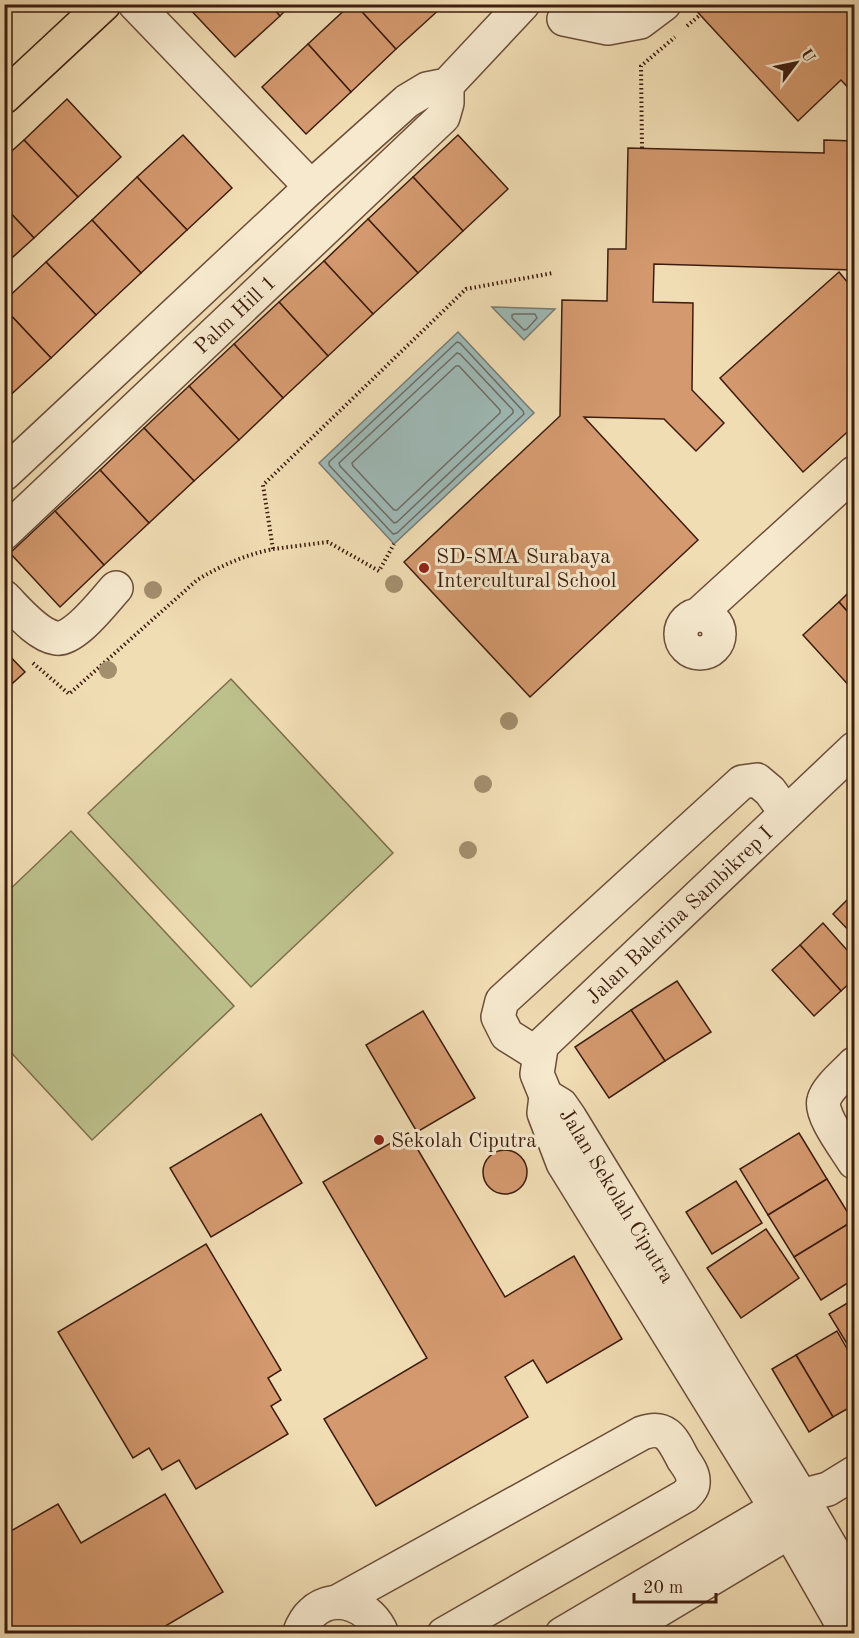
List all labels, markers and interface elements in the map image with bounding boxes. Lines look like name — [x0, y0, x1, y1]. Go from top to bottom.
north arrow — [766, 33, 826, 93]
text: U — [797, 46, 817, 66]
street label: Palm Hill 1 — [191, 272, 281, 359]
place label: SD-SMA Surabaya Intercultural School — [436, 547, 617, 592]
marker: SD-SMA Surabaya Intercultural School — [417, 561, 431, 575]
street label: Jalan Balerina Sambikrep I — [583, 823, 777, 1009]
street label: Jalan Sekolah Ciputra — [555, 1105, 677, 1287]
place label: Sekolah Ciputra — [391, 1131, 537, 1152]
marker: Sekolah Ciputra — [372, 1133, 386, 1147]
scale bar — [634, 1566, 716, 1604]
text: 20 m — [643, 1579, 683, 1597]

